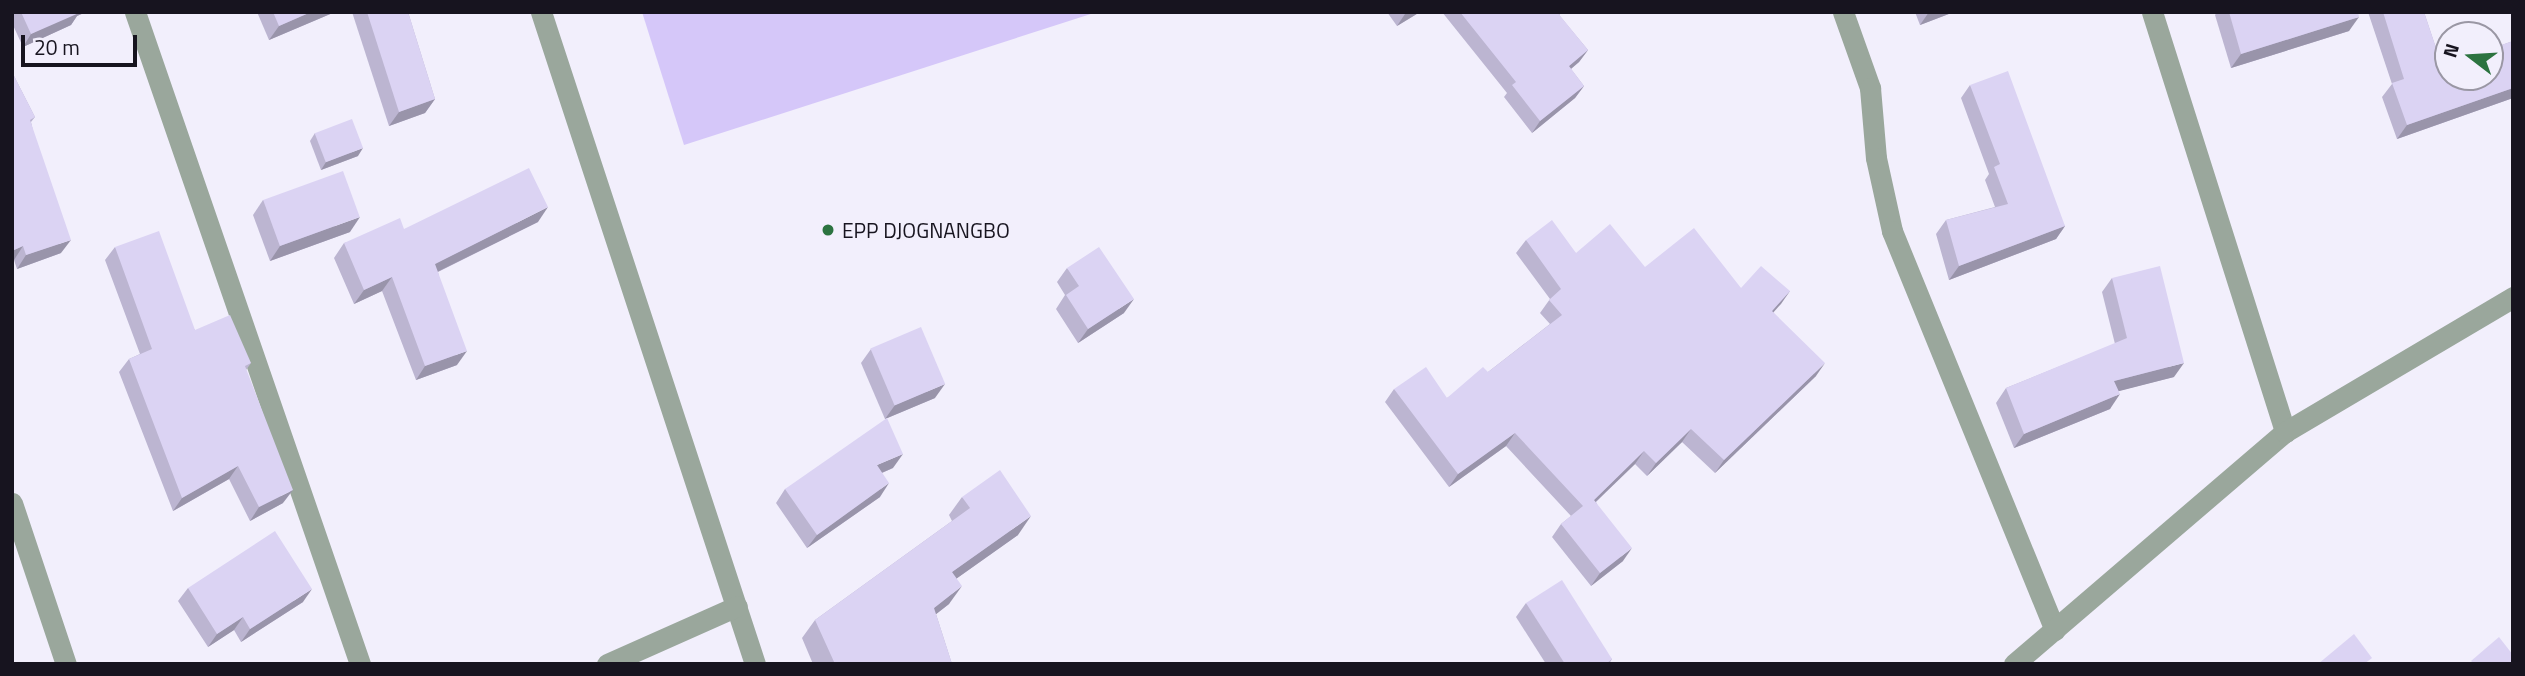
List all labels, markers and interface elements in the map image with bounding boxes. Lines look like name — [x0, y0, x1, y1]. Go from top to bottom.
scale bar — [24, 21, 140, 65]
north arrow — [2434, 21, 2504, 91]
text: 20 m — [34, 31, 80, 63]
text: N — [2435, 40, 2466, 61]
place label: EPP DJOGNANGBO — [842, 217, 1010, 243]
marker: EPP DJOGNANGBO — [820, 222, 836, 238]

